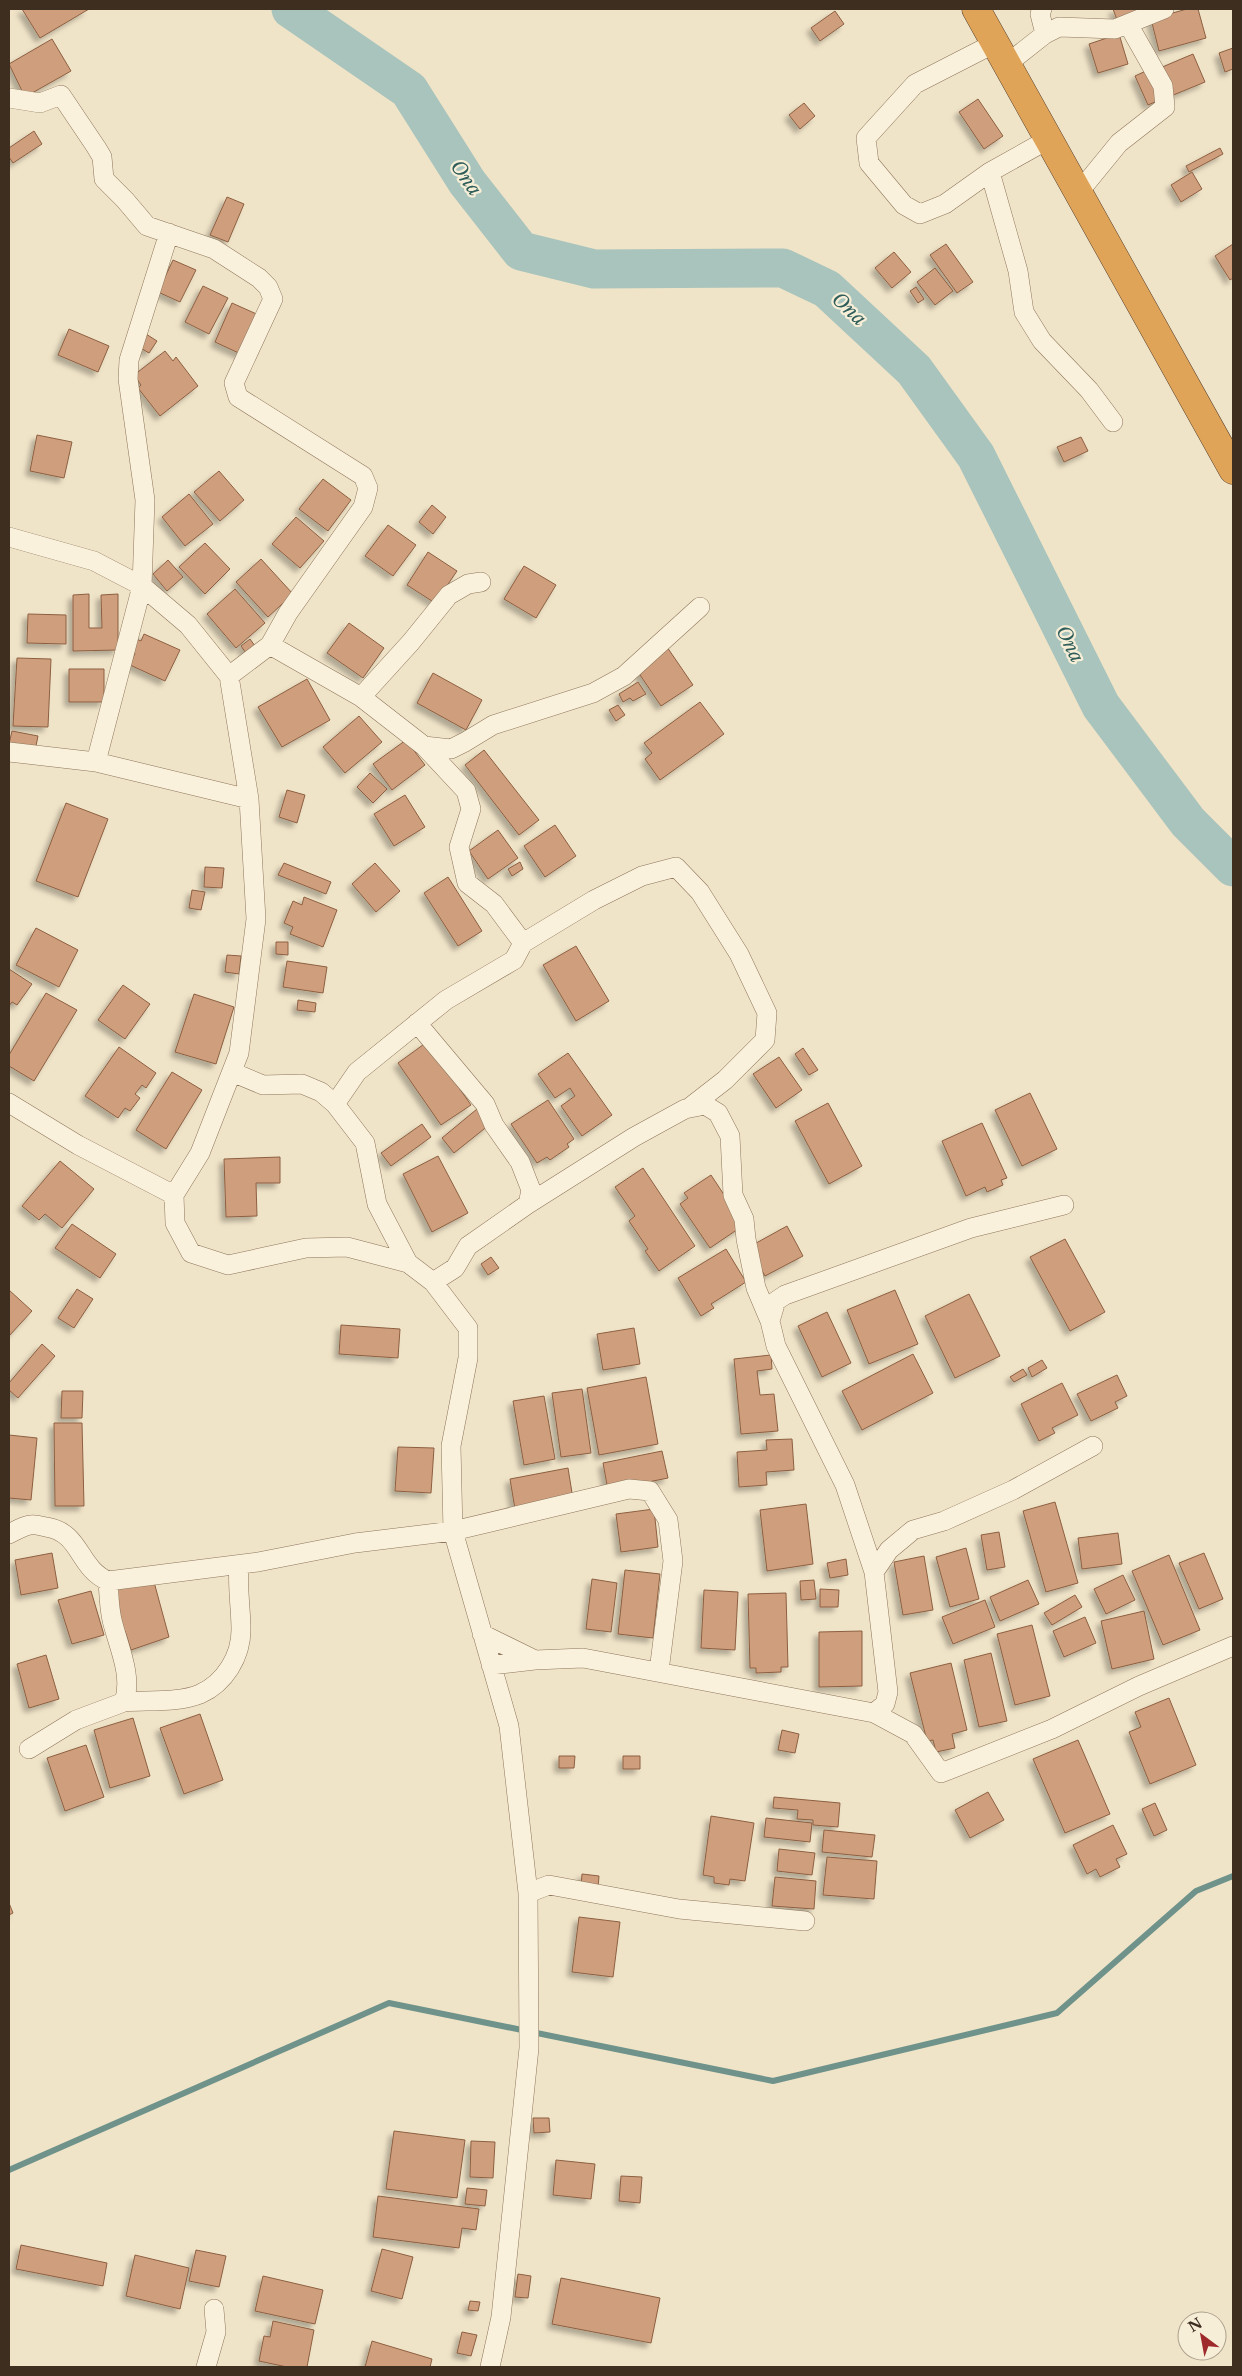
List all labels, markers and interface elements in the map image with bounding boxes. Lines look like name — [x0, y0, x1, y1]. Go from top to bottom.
water label: Ona — [446, 156, 487, 200]
water label: Ona — [827, 288, 871, 331]
water label: Ona — [1051, 622, 1089, 666]
north arrow — [1177, 2311, 1227, 2361]
text: N — [1185, 2314, 1205, 2336]

